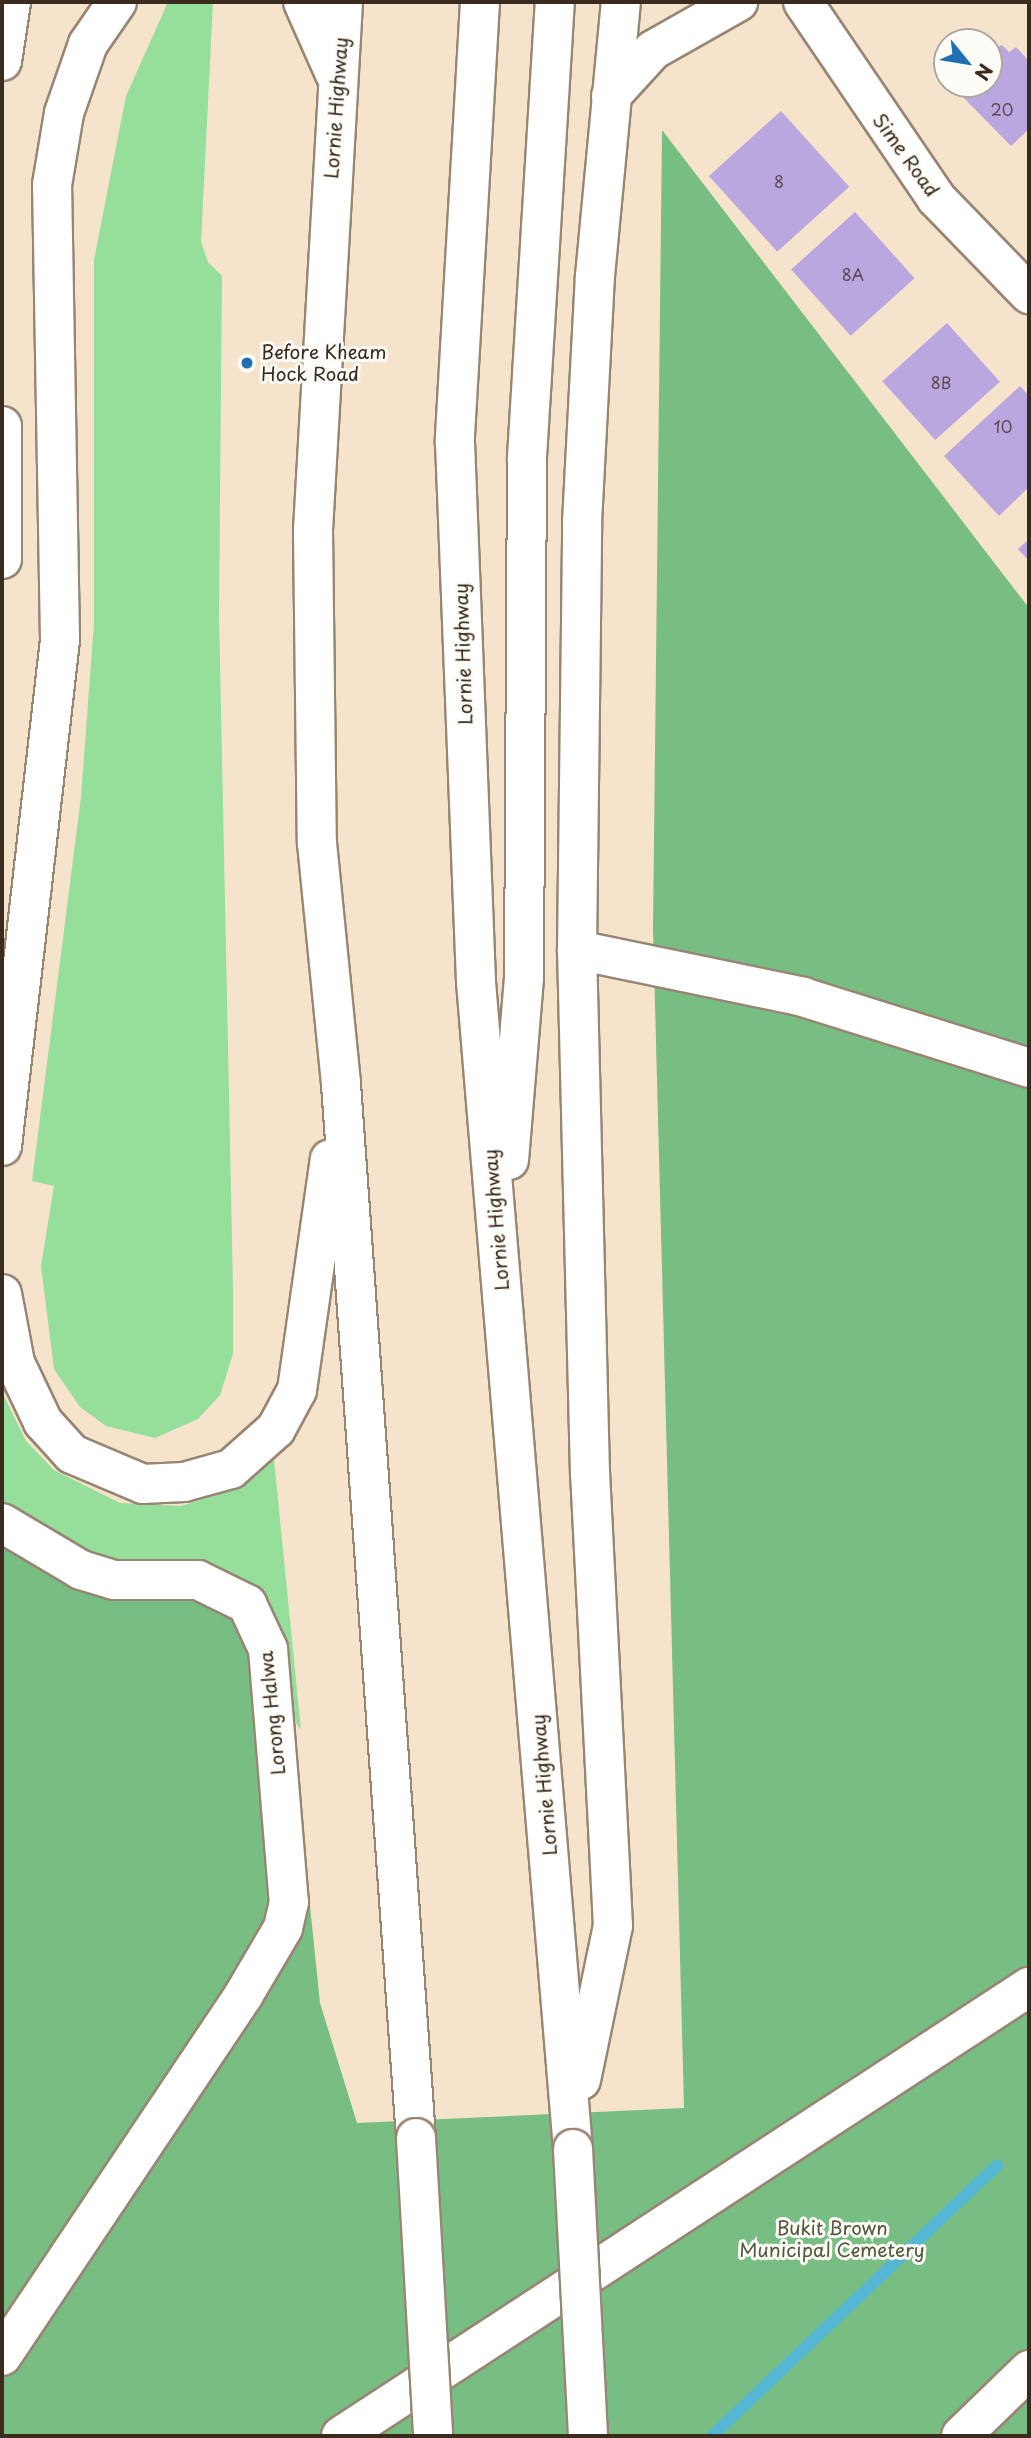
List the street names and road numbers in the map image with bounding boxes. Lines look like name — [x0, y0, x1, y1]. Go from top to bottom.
street label: Lornie Highway — [320, 36, 352, 180]
street label: Sime Road — [868, 109, 944, 201]
street label: Lornie Highway — [449, 582, 477, 726]
street label: Lornie Highway — [478, 1148, 514, 1292]
street label: Lorong Halwa — [254, 1649, 290, 1777]
street label: Lornie Highway — [526, 1713, 562, 1857]

